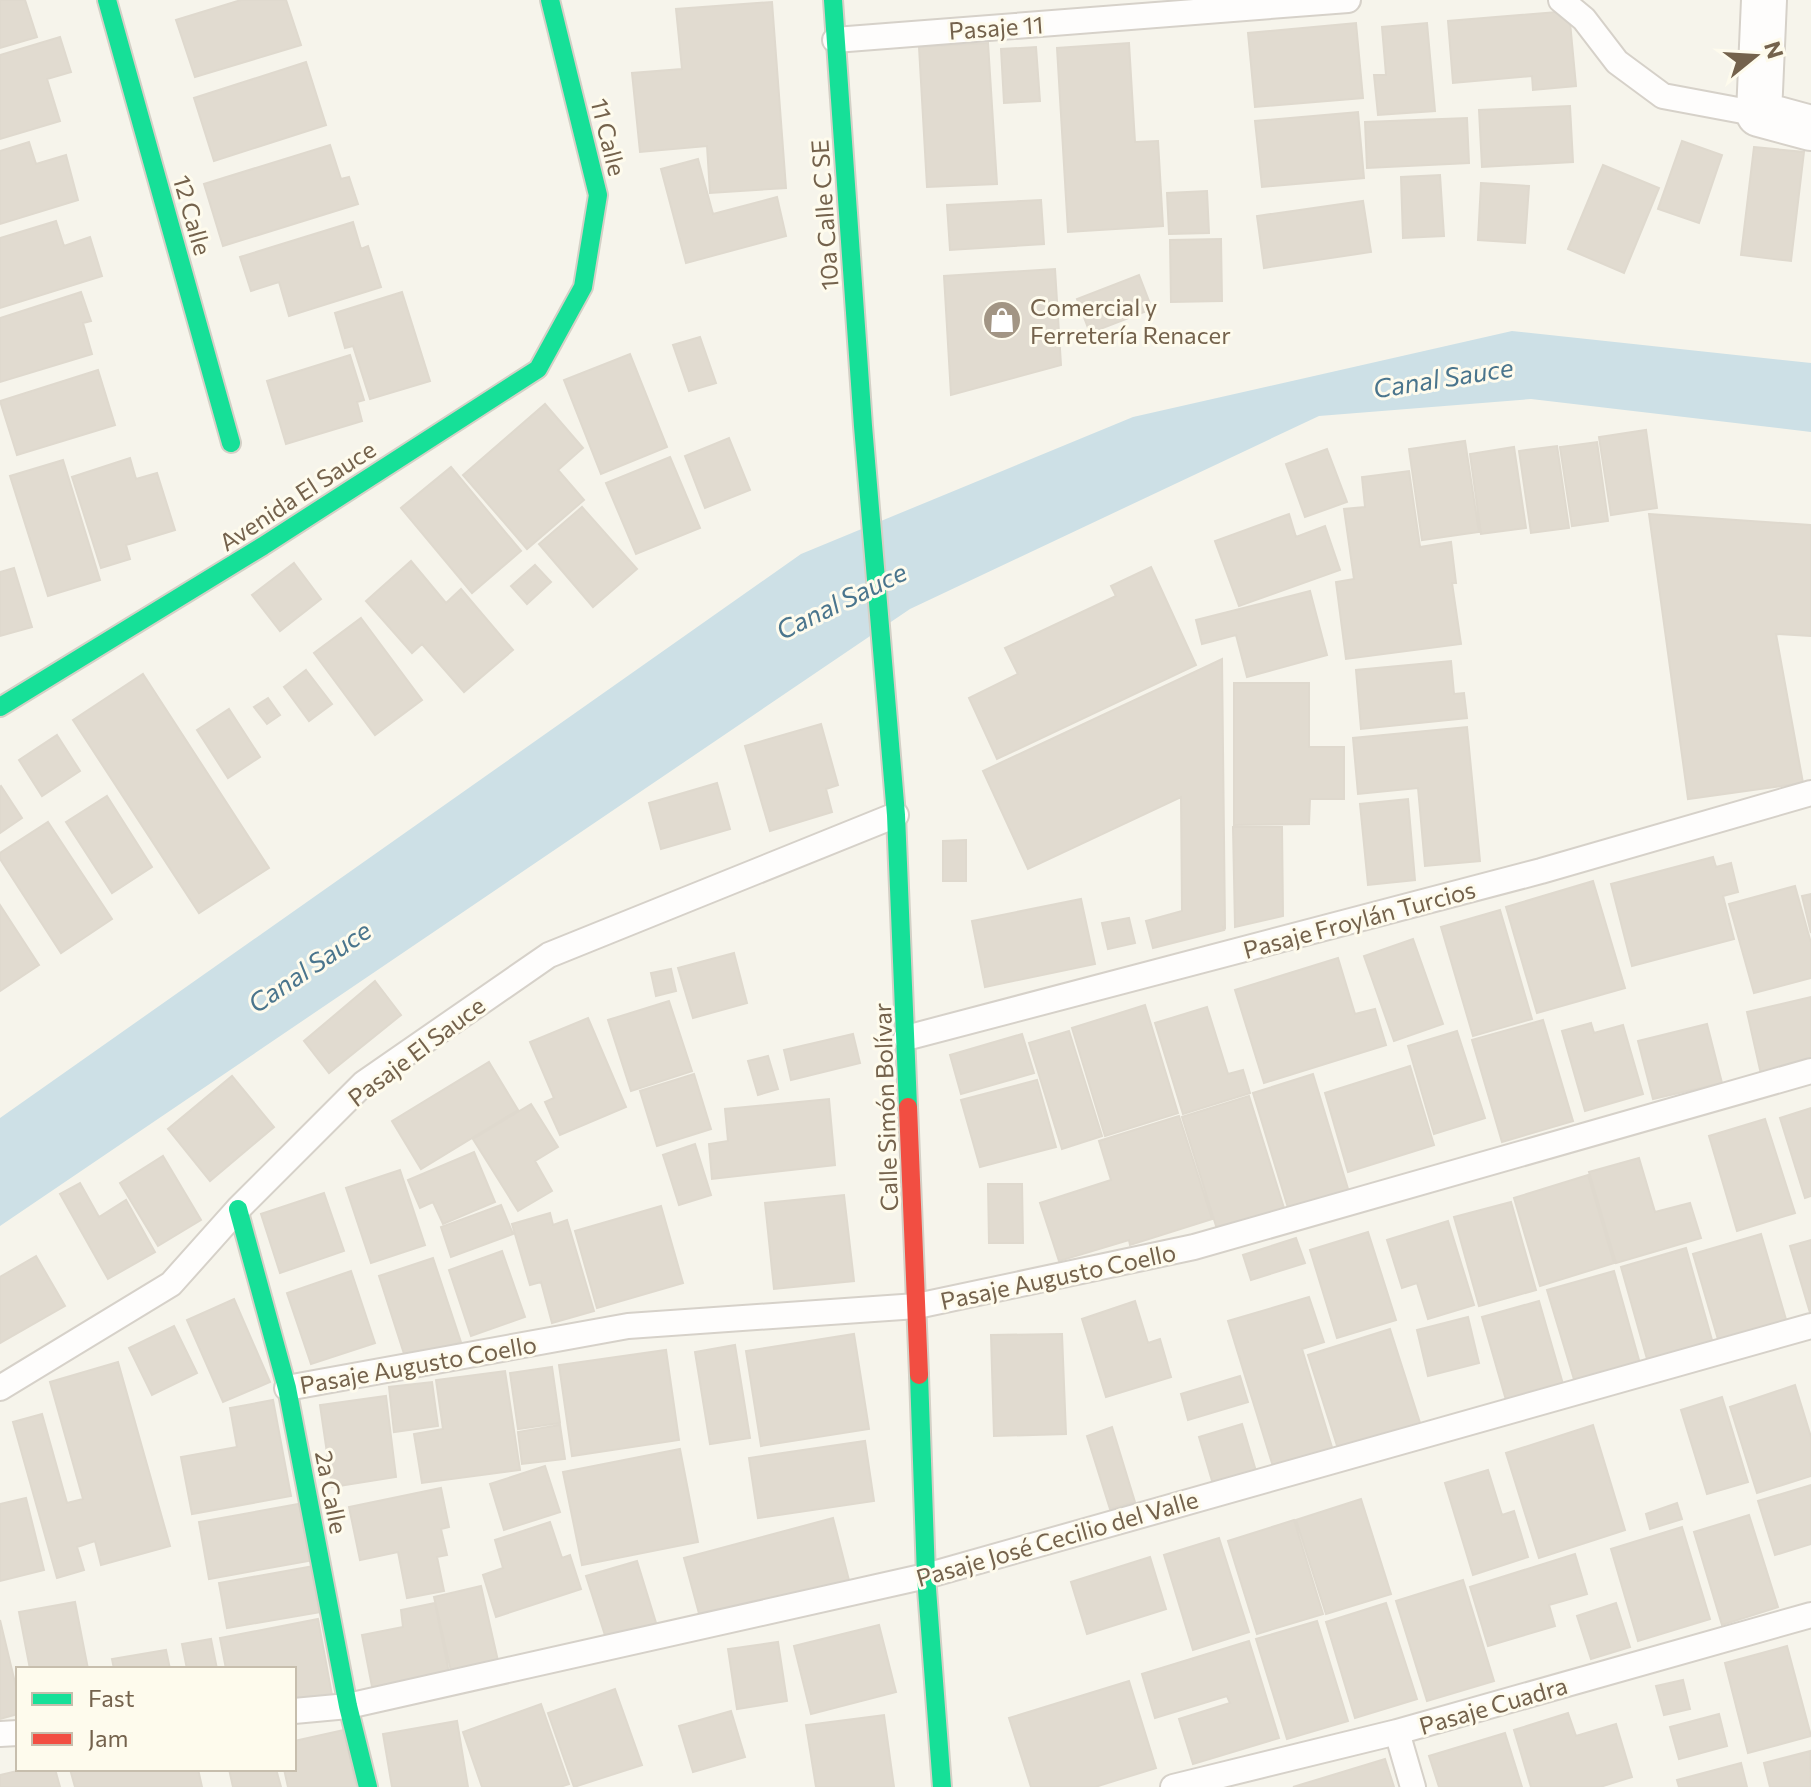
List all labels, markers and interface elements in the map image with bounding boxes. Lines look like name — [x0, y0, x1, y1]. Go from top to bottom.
street label: Pasaje 11 — [948, 9, 1044, 45]
north arrow — [1715, 16, 1795, 96]
text: N — [1759, 38, 1790, 62]
street label: 11 Calle — [585, 95, 633, 179]
street label: 10a Calle C SE — [804, 139, 844, 291]
street label: 12 Calle — [168, 172, 218, 258]
place label: Comercial y Ferretería Renacer — [1030, 292, 1231, 349]
shop icon: Comercial y Ferretería Renacer — [981, 299, 1023, 341]
water label: Canal Sauce — [1371, 351, 1516, 403]
street label: Avenida El Sauce — [213, 434, 381, 556]
water label: Canal Sauce — [771, 555, 912, 645]
street label: Pasaje Froylán Turcios — [1240, 874, 1478, 964]
water label: Canal Sauce — [242, 913, 377, 1018]
street label: Pasaje El Sauce — [342, 990, 490, 1112]
street label: Calle Simón Bolívar — [867, 1002, 903, 1212]
street label: Pasaje Augusto Coello — [938, 1237, 1178, 1315]
street label: Pasaje Augusto Coello — [297, 1329, 539, 1399]
street label: 2a Calle — [310, 1448, 354, 1536]
street label: Pasaje José Cecilio del Valle — [913, 1484, 1201, 1592]
legend — [16, 1667, 296, 1771]
street label: Pasaje Cuadra — [1416, 1670, 1570, 1740]
text: Fast — [88, 1683, 135, 1712]
text: Jam — [88, 1723, 128, 1752]

